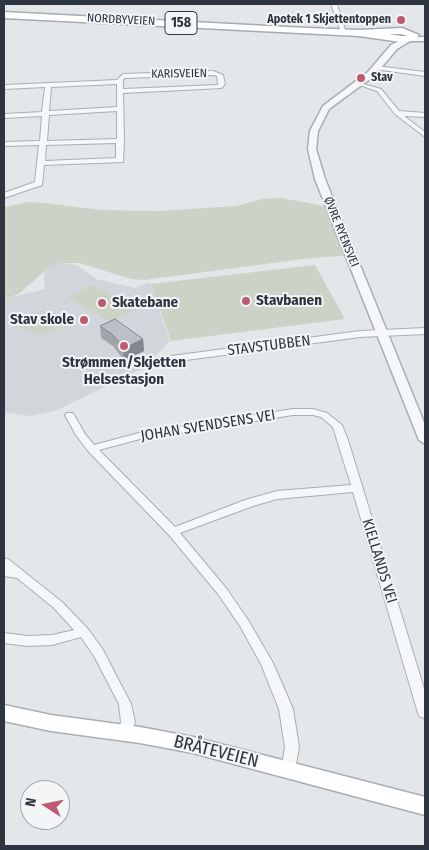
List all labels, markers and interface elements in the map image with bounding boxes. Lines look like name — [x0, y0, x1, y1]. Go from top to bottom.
street label: NORDBYVEIEN — [86, 11, 156, 29]
road number: 158 — [165, 12, 197, 34]
place label: Apotek 1 Skjettentoppen — [267, 13, 391, 27]
marker: Apotek 1 Skjettentoppen — [395, 14, 407, 26]
street label: KARISVEIEN — [151, 66, 207, 82]
place label: Stav — [371, 71, 393, 85]
marker: Stav — [355, 72, 367, 84]
street label: ØVRE RYENSVEI — [320, 195, 362, 269]
place label: Stavbanen — [256, 292, 322, 310]
place label: Skatebane — [112, 294, 178, 312]
marker: Stavbanen — [240, 295, 252, 307]
marker: Skatebane — [96, 297, 108, 309]
place label: Stav skole — [10, 311, 74, 329]
marker: Stav skole — [78, 314, 90, 326]
street label: STAVSTUBBEN — [226, 332, 312, 360]
marker: Strømmen/Skjetten Helsestasjon — [118, 340, 130, 352]
place label: Strømmen/Skjetten Helsestasjon — [62, 354, 186, 389]
street label: JOHAN SVENDSENS VEI — [139, 406, 277, 446]
street label: KIELLANDS VEI — [358, 517, 400, 605]
street label: BRÅTEVEIEN — [171, 731, 261, 773]
north arrow — [20, 780, 70, 830]
text: N — [22, 797, 40, 808]

